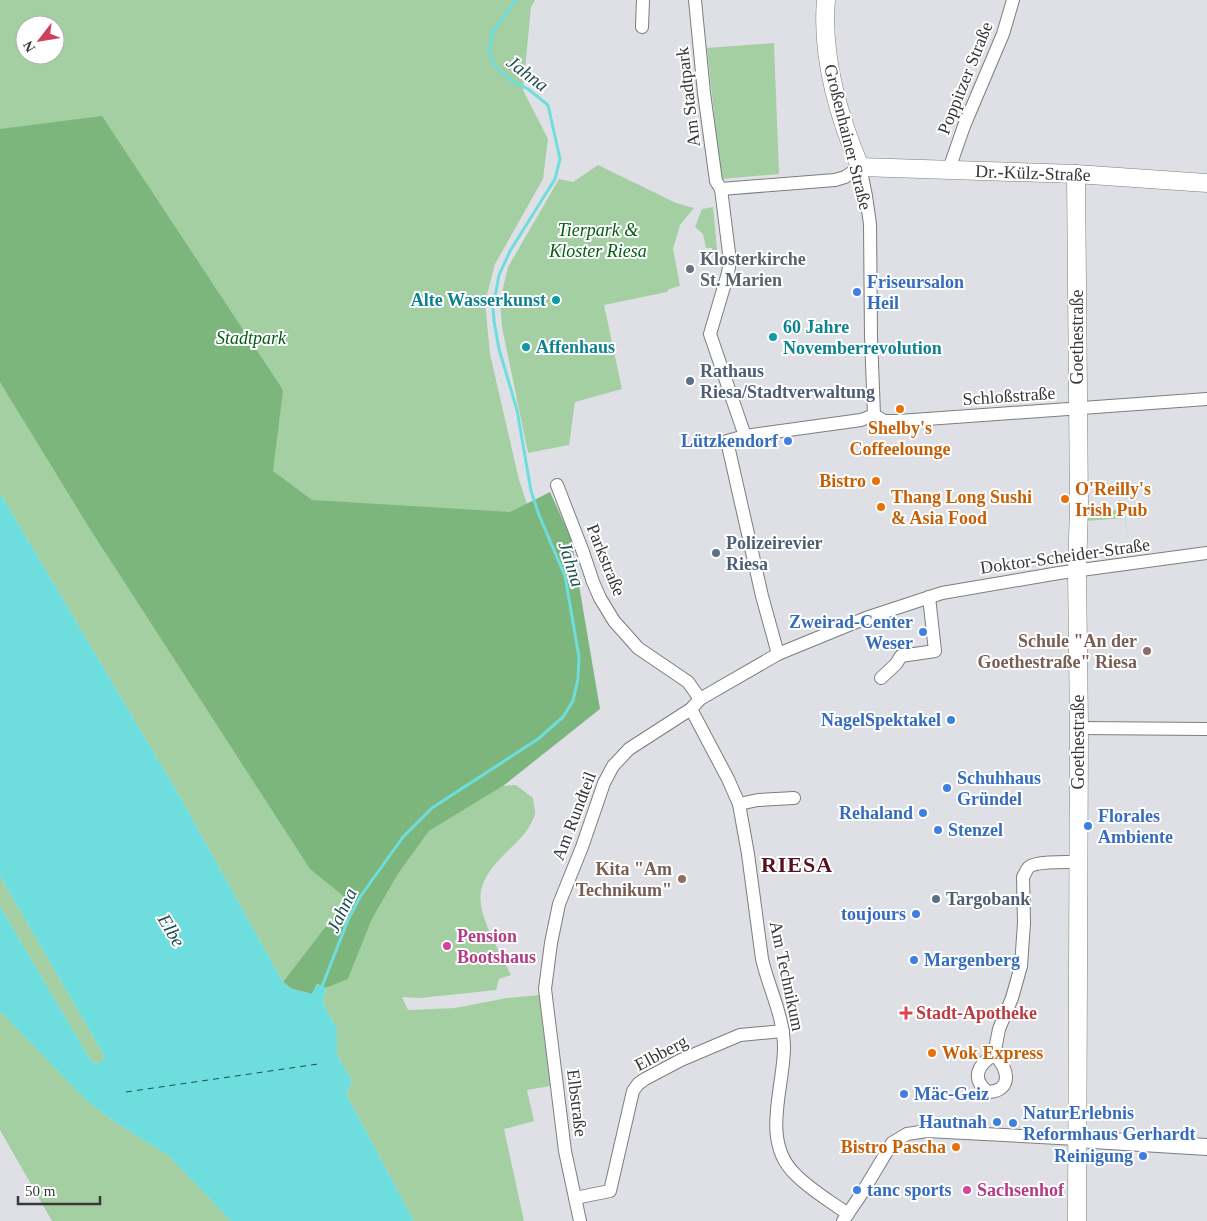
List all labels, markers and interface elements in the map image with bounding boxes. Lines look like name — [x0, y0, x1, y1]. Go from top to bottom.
north arrow — [15, 15, 65, 65]
street label: Poppitzer Straße — [933, 19, 997, 137]
text: N — [20, 38, 38, 55]
street label: Am Stadtpark — [672, 46, 704, 148]
water label: Jahna — [503, 51, 553, 96]
street label: Großenhainer Straße — [820, 62, 876, 212]
street label: Dr.-Külz-Straße — [975, 161, 1091, 185]
park label: Tierpark & Kloster Riesa — [548, 220, 647, 261]
place label: Klosterkirche St. Marien — [700, 249, 806, 290]
marker: Klosterkirche St. Marien — [684, 263, 696, 275]
place label: Friseursalon Heil — [867, 272, 964, 313]
marker: Friseursalon Heil — [851, 286, 863, 298]
place label: Alte Wasserkunst — [411, 290, 546, 310]
street label: Goethestraße — [1067, 290, 1087, 384]
marker: Alte Wasserkunst — [550, 294, 562, 306]
place label: 60 Jahre Novemberrevolution — [783, 317, 942, 358]
park label: Stadtpark — [216, 328, 287, 348]
marker: 60 Jahre Novemberrevolution — [767, 331, 779, 343]
place label: Affenhaus — [536, 337, 615, 357]
marker: Affenhaus — [520, 341, 532, 353]
place label: Rathaus Riesa/Stadtverwaltung — [700, 361, 875, 402]
marker: Rathaus Riesa/Stadtverwaltung — [684, 375, 696, 387]
street label: Schloßstraße — [962, 383, 1056, 409]
marker: Shelby's Coffeelounge — [894, 403, 906, 415]
place label: Shelby's Coffeelounge — [850, 418, 950, 459]
place label: Lützkendorf — [681, 431, 779, 451]
marker: Lützkendorf — [782, 435, 794, 447]
place label: Bistro — [819, 471, 866, 491]
marker: Bistro — [870, 475, 882, 487]
place label: O'Reilly's Irish Pub — [1075, 479, 1151, 520]
place label: Thang Long Sushi & Asia Food — [891, 487, 1032, 528]
marker: O'Reilly's Irish Pub — [1059, 493, 1071, 505]
marker: Thang Long Sushi & Asia Food — [875, 501, 887, 513]
street label: Parkstraße — [582, 521, 630, 599]
place label: Polizeirevier Riesa — [726, 533, 823, 574]
street label: Doktor-Scheider-Straße — [979, 534, 1151, 578]
water label: Jahna — [554, 539, 589, 589]
marker: Polizeirevier Riesa — [710, 547, 722, 559]
place label: Zweirad-Center Weser — [789, 612, 913, 653]
marker: Zweirad-Center Weser — [917, 626, 929, 638]
place label: Schule "An der Goethestraße" Riesa — [978, 631, 1137, 672]
marker: Schule "An der Goethestraße" Riesa — [1141, 645, 1153, 657]
street label: Goethestraße — [1068, 695, 1088, 789]
place label: NagelSpektakel — [821, 710, 941, 730]
marker: NagelSpektakel — [945, 714, 957, 726]
place label: Schuhhaus Gründel — [957, 768, 1041, 809]
street label: Am Rundteil — [548, 769, 600, 863]
marker: Schuhhaus Gründel — [941, 782, 953, 794]
place label: Rehaland — [839, 803, 913, 823]
place label: Florales Ambiente — [1098, 806, 1173, 847]
marker: Rehaland — [917, 807, 929, 819]
place label: Stenzel — [948, 820, 1003, 840]
marker: Florales Ambiente — [1082, 820, 1094, 832]
marker: Stenzel — [932, 824, 944, 836]
district label: RIESA — [761, 852, 833, 877]
place label: Kita "Am Technikum" — [576, 859, 672, 900]
marker: Kita "Am Technikum" — [676, 873, 688, 885]
water label: Jahna — [322, 885, 361, 936]
place label: Targobank — [946, 889, 1030, 909]
marker: Targobank — [930, 893, 942, 905]
place label: toujours — [841, 904, 906, 924]
marker: toujours — [910, 908, 922, 920]
water label: Elbe — [153, 909, 190, 951]
street label: Am Technikum — [766, 919, 808, 1033]
place label: Pension Bootshaus — [457, 926, 536, 967]
marker: Pension Bootshaus — [441, 940, 453, 952]
place label: Margenberg — [924, 950, 1020, 970]
marker: Margenberg — [908, 954, 920, 966]
place label: Stadt-Apotheke — [916, 1003, 1037, 1023]
marker: Stadt-Apotheke — [900, 1007, 912, 1019]
street label: Elbberg — [631, 1031, 691, 1075]
place label: Wok Express — [942, 1043, 1043, 1063]
marker: Wok Express — [926, 1047, 938, 1059]
street label: Elbstraße — [563, 1068, 591, 1138]
place label: Mäc-Geiz — [914, 1084, 989, 1104]
marker: Mäc-Geiz — [898, 1088, 910, 1100]
place label: NaturErlebnis Reformhaus Gerhardt — [1023, 1103, 1195, 1144]
place label: Hautnah — [919, 1112, 987, 1132]
marker: Hautnah — [991, 1116, 1003, 1128]
marker: NaturErlebnis Reformhaus Gerhardt — [1007, 1117, 1019, 1129]
place label: Bistro Pascha — [841, 1137, 946, 1157]
marker: Bistro Pascha — [950, 1141, 962, 1153]
place label: Reinigung — [1054, 1146, 1133, 1166]
marker: Reinigung — [1137, 1150, 1149, 1162]
scale bar — [18, 1174, 100, 1206]
place label: tanc sports — [867, 1180, 952, 1200]
place label: Sachsenhof — [977, 1180, 1065, 1200]
text: 50 m — [25, 1183, 56, 1199]
marker: tanc sports — [851, 1184, 863, 1196]
marker: Sachsenhof — [961, 1184, 973, 1196]

